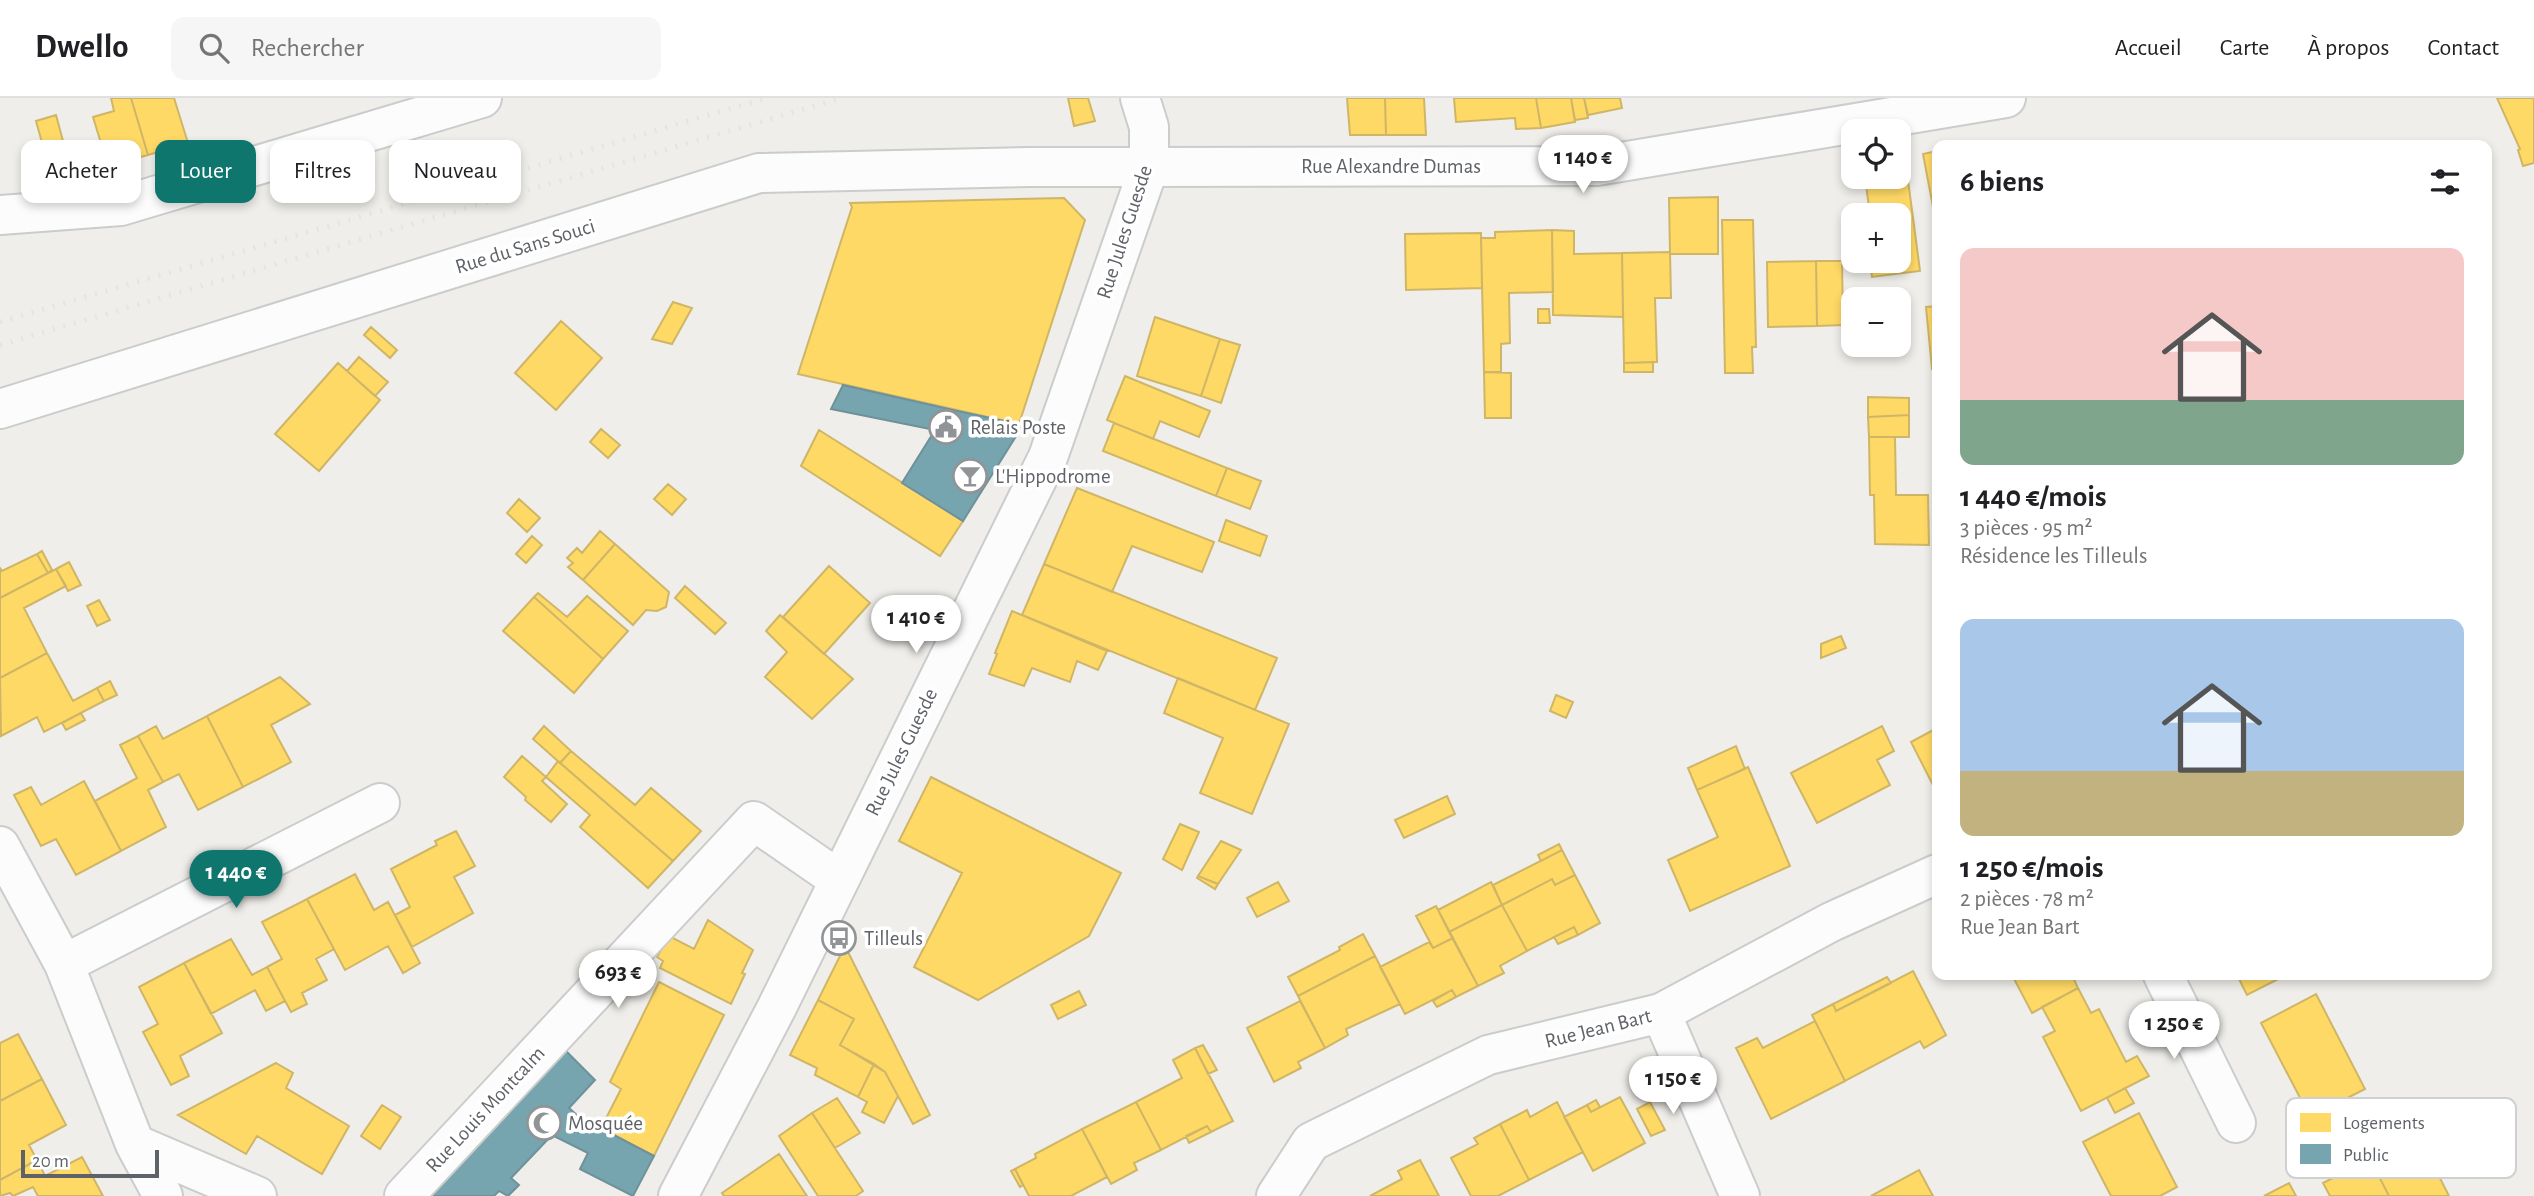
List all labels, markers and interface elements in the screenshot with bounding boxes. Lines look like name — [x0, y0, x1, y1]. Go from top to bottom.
search box — [171, 17, 661, 80]
icon: search — [195, 29, 233, 67]
text: Dwello — [35, 31, 129, 64]
text: Rechercher — [251, 35, 364, 61]
text: Accueil — [2115, 36, 2182, 60]
text: Carte — [2220, 36, 2269, 60]
text: À propos — [2307, 36, 2389, 60]
text: Contact — [2427, 36, 2499, 60]
map controls — [1841, 119, 1911, 357]
button: locate — [1841, 119, 1911, 189]
pin: 1 140 € — [1518, 136, 1648, 195]
chip: Acheter — [21, 140, 141, 203]
chip: Louer — [155, 140, 256, 203]
chip: Filtres — [270, 140, 375, 203]
chip: Nouveau — [389, 140, 521, 203]
text: 1 140 € — [1554, 146, 1612, 169]
street label: Rue Alexandre Dumas — [1301, 156, 1481, 177]
street label: Rue Jules Guesde — [1093, 163, 1156, 302]
icon: filters — [2426, 163, 2464, 201]
text: 6 biens — [1960, 167, 2044, 197]
button: + — [1841, 203, 1911, 273]
street label: Rue du Sans Souci — [453, 215, 597, 278]
button: − — [1841, 287, 1911, 357]
icon: home — [2149, 294, 2275, 420]
public building icon: Relais Poste — [927, 408, 965, 446]
place label: Relais Poste — [970, 417, 1066, 438]
bar icon: L'Hippodrome — [951, 457, 989, 495]
place label: L'Hippodrome — [995, 466, 1111, 487]
text: 1 440 €/mois — [1960, 482, 2107, 512]
text: 3 pièces · 95 m² — [1960, 517, 2093, 540]
text: Résidence les Tilleuls — [1960, 545, 2148, 568]
pin: 1 410 € — [851, 596, 981, 655]
text: 1 410 € — [887, 606, 945, 629]
icon: home — [2149, 665, 2275, 791]
street label: Rue Jules Guesde — [862, 685, 941, 819]
pin: 1 440 € — [171, 850, 301, 910]
text: 1 250 €/mois — [1960, 853, 2104, 883]
text: 1 440 € — [205, 861, 267, 884]
text: 2 pièces · 78 m² — [1960, 888, 2094, 911]
text: Rue Jean Bart — [1960, 916, 2079, 939]
bus stop icon: Tilleuls — [820, 919, 858, 957]
place label: Tilleuls — [864, 928, 923, 949]
pin: 693 € — [569, 950, 667, 1010]
text: 693 € — [595, 961, 641, 984]
pin: 1 250 € — [2109, 1002, 2239, 1061]
street label: Rue Jean Bart — [1543, 1005, 1654, 1052]
text: 1 250 € — [2145, 1012, 2203, 1035]
street label: Rue Louis Montcalm — [422, 1042, 549, 1176]
pin: 1 150 € — [1608, 1056, 1738, 1116]
text: 1 150 € — [1645, 1067, 1701, 1090]
legend — [2286, 1098, 2516, 1178]
mosque icon: Mosquée — [525, 1104, 563, 1142]
place label: Mosquée — [568, 1113, 643, 1134]
text: Logements — [2343, 1114, 2425, 1133]
text: Public — [2343, 1146, 2389, 1165]
scale bar — [21, 1147, 159, 1179]
text: 20 m — [32, 1152, 69, 1171]

